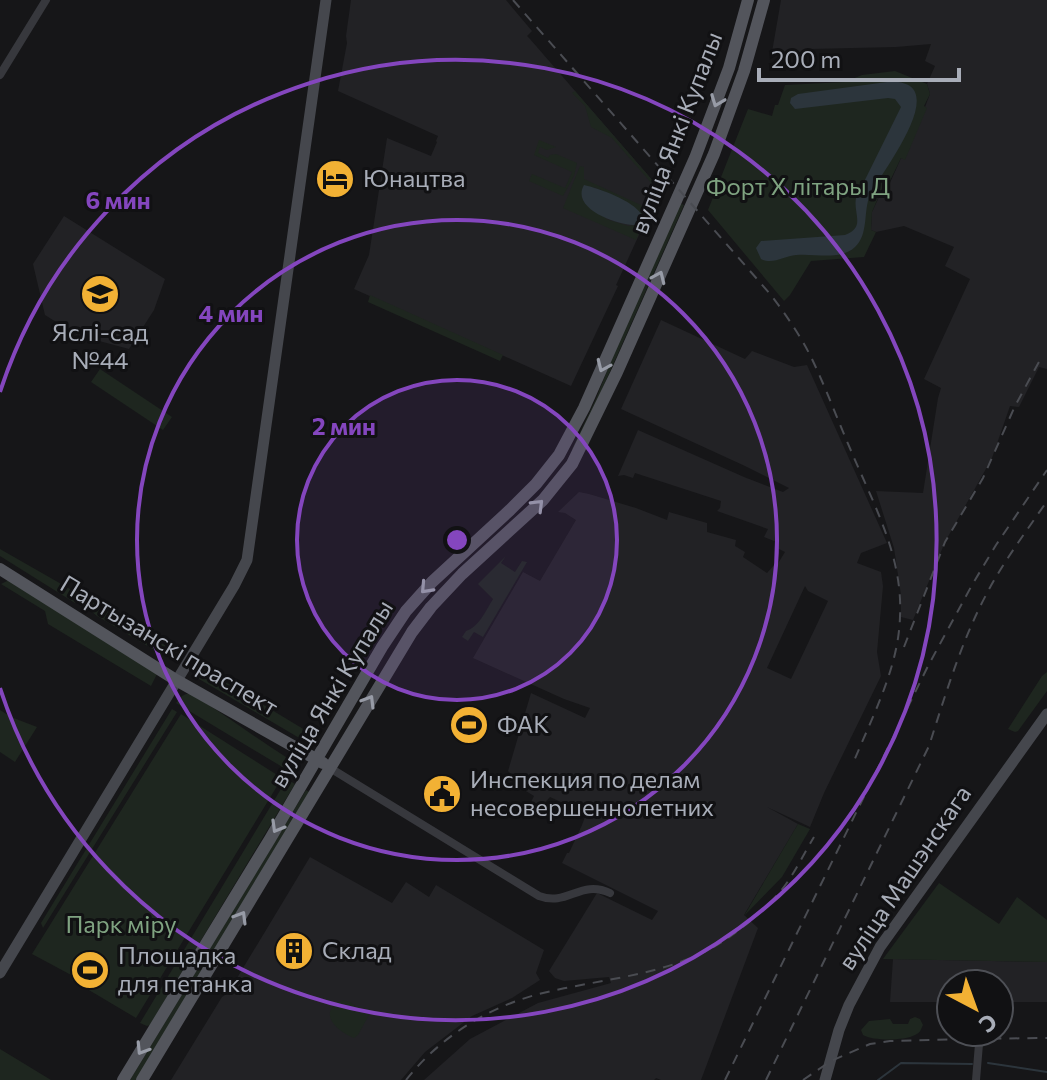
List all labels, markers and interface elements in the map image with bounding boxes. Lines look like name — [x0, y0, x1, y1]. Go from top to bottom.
street label: вуліца Янкі Купалы — [624, 28, 727, 237]
scale bar — [759, 32, 959, 82]
text: 200 m — [771, 44, 841, 73]
one-way arrow — [710, 93, 727, 107]
hotel icon: Юнацтва — [314, 158, 356, 200]
place label: Юнацтва — [363, 163, 465, 192]
park label: Форт X літары Д — [706, 171, 890, 200]
text: 6 мин — [85, 185, 151, 214]
one-way arrow — [649, 271, 665, 285]
school or university icon: Яслі-сад №44 — [79, 273, 121, 315]
text: 4 мин — [199, 298, 263, 327]
place label: Яслі-сад №44 — [52, 317, 148, 374]
one-way arrow — [597, 357, 613, 372]
text: 2 мин — [312, 411, 376, 440]
one-way arrow — [528, 500, 543, 514]
centre of rings — [443, 526, 471, 554]
street label: Партызанскі праспект — [56, 568, 284, 721]
one-way arrow — [421, 579, 436, 593]
street label: вуліца Янкі Купалы — [263, 594, 398, 792]
one-way arrow — [360, 695, 375, 710]
sports icon: ФАК — [448, 704, 490, 746]
place label: ФАК — [497, 709, 549, 738]
place label: Инспекция по делам несовершеннолетних — [470, 764, 714, 821]
public building icon: Инспекция по делам несовершеннолетних — [421, 773, 463, 815]
street label: вуліца Машэнскага — [831, 779, 976, 975]
one-way arrow — [271, 818, 287, 833]
park label: Парк міру — [65, 909, 177, 938]
one-way arrow — [231, 911, 246, 926]
building icon: Склад — [273, 930, 315, 972]
place label: Склад — [322, 935, 392, 964]
place label: Площадка для петанка — [118, 940, 253, 997]
sports icon: Площадка для петанка — [69, 949, 111, 991]
north arrow — [935, 968, 1015, 1048]
text: С — [974, 1008, 1003, 1039]
one-way arrow — [137, 1040, 152, 1055]

